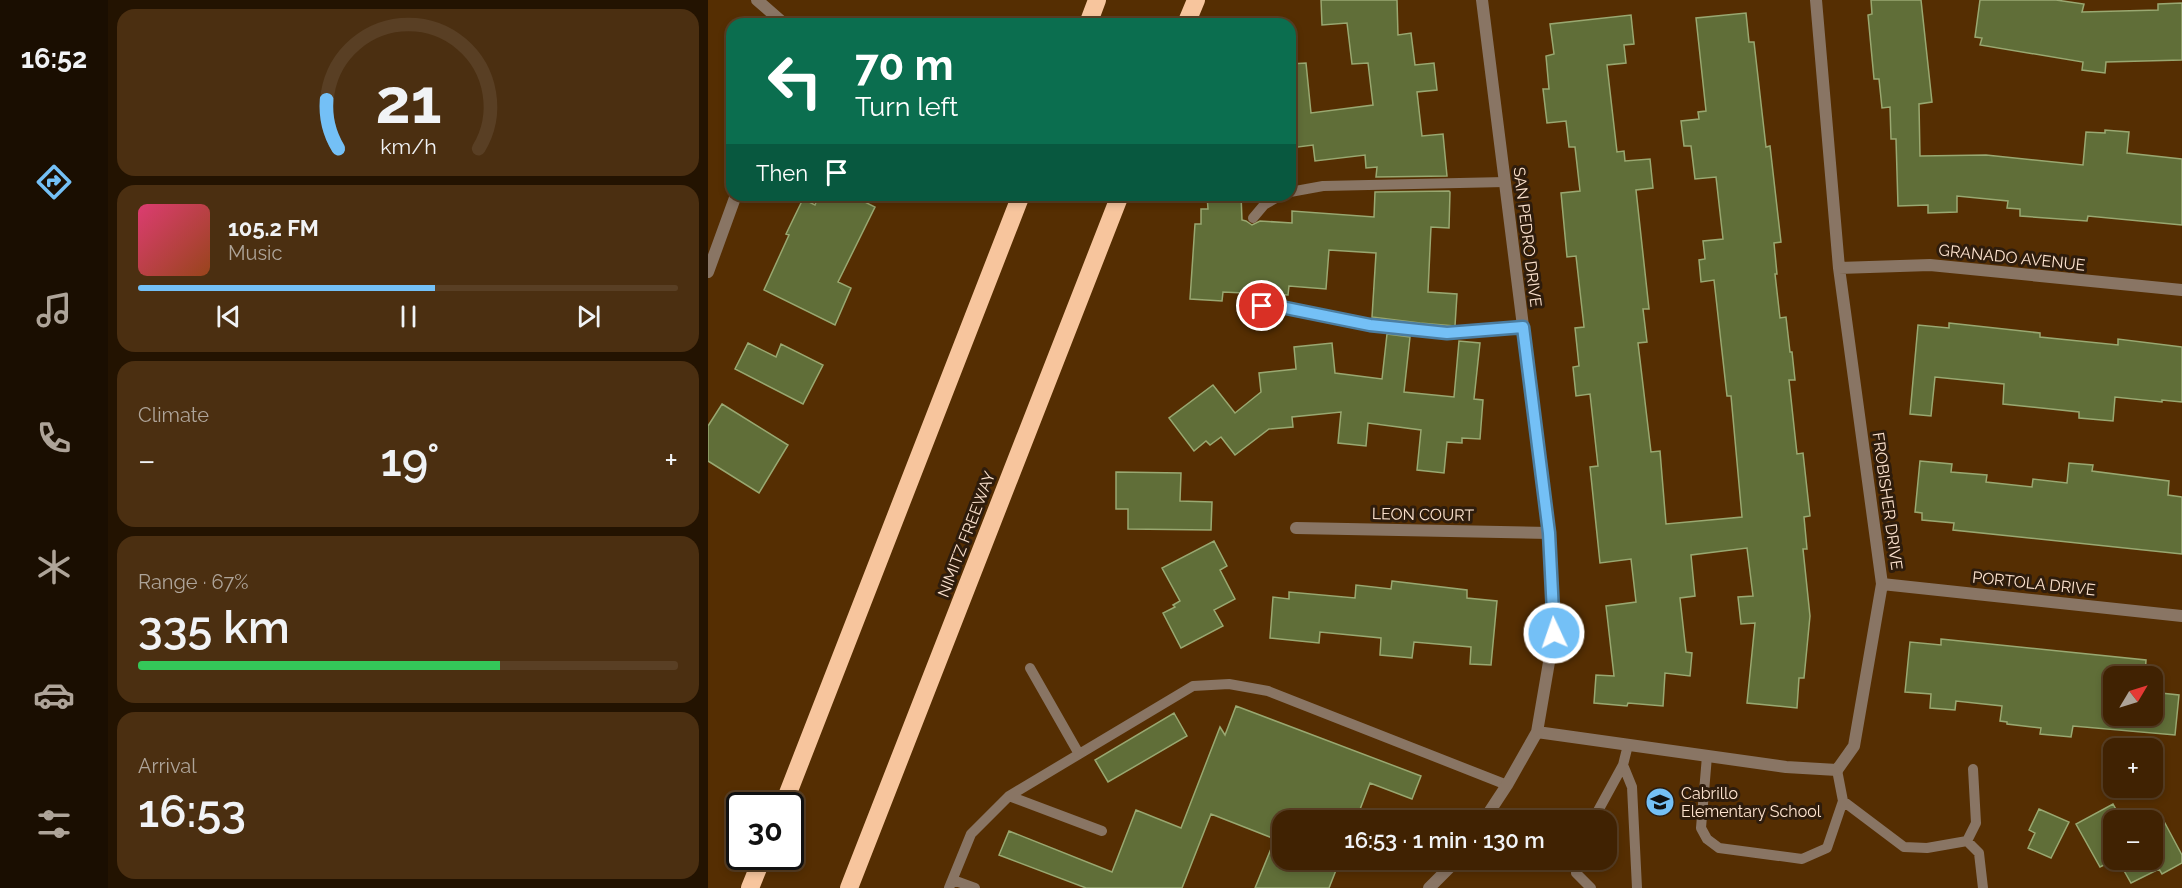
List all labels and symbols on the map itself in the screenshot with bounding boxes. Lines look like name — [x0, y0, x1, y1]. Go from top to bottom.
street label: SAN PEDRO DRIVE — [1509, 166, 1546, 308]
street label: GRANADO AVENUE — [1938, 240, 2087, 275]
pin — [1236, 280, 1287, 331]
street label: FROBISHER DRIVE — [1868, 431, 1907, 571]
street label: NIMITZ FREEWAY — [934, 468, 999, 600]
street label: LEON COURT — [1372, 504, 1475, 525]
street label: PORTOLA DRIVE — [1971, 568, 2097, 599]
position arrow — [1522, 601, 1586, 665]
north arrow — [2103, 666, 2163, 726]
place label: Cabrillo Elementary School — [1681, 784, 1822, 821]
school or university icon: Cabrillo Elementary School — [1644, 786, 1676, 818]
speed limit sign: 30 — [726, 792, 804, 870]

